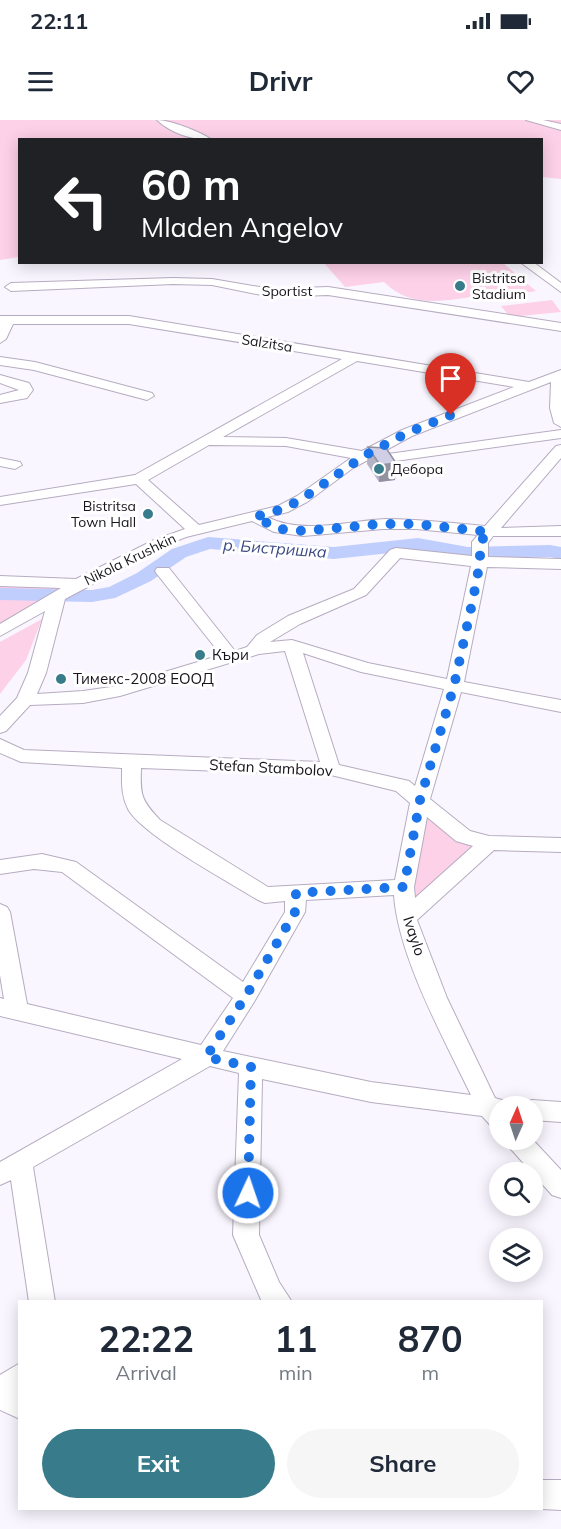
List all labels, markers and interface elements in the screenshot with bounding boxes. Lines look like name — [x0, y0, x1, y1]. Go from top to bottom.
text: 22:11 — [30, 7, 88, 35]
text: Drivr — [249, 64, 312, 98]
icon: menu — [24, 65, 57, 98]
icon: heart — [504, 65, 537, 98]
text: 60 m — [141, 158, 241, 211]
icon: left — [42, 162, 120, 240]
text: Mladen Angelov — [141, 210, 343, 244]
place label: Bistritsa Stadium — [472, 269, 526, 303]
marker: Bistritsa Stadium — [453, 279, 467, 293]
street label: Sportist — [262, 282, 312, 300]
street label: Salzitsa — [240, 330, 294, 356]
pin — [425, 353, 476, 415]
icon: arrive — [434, 362, 467, 395]
place label: Дебора — [391, 460, 443, 478]
marker: Дебора — [372, 462, 386, 476]
place label: Bistritsa Town Hall — [71, 497, 136, 531]
marker: Bistritsa Town Hall — [141, 507, 155, 521]
street label: Nikola Krushkin — [81, 529, 179, 589]
water label: р. Бистришка — [223, 534, 328, 562]
place label: Къри — [212, 645, 249, 664]
marker: Къри — [193, 648, 207, 662]
place label: Тимекс-2008 ЕООД — [73, 669, 214, 688]
marker: Тимекс-2008 ЕООД — [54, 672, 68, 686]
street label: Stefan Stambolov — [209, 755, 333, 780]
street label: Ivaylo — [399, 914, 430, 958]
north arrow — [489, 1096, 543, 1150]
map controls — [489, 1096, 543, 1282]
position arrow — [216, 1161, 280, 1225]
button: search — [489, 1162, 543, 1216]
button: layers — [489, 1228, 543, 1282]
text: 22:22 — [98, 1316, 194, 1361]
text: 11 — [274, 1316, 317, 1361]
text: 870 — [398, 1316, 463, 1361]
text: Arrival — [115, 1360, 177, 1385]
text: min — [279, 1360, 313, 1385]
text: m — [421, 1360, 439, 1385]
button: Exit — [42, 1429, 275, 1498]
button: Share — [287, 1429, 519, 1498]

